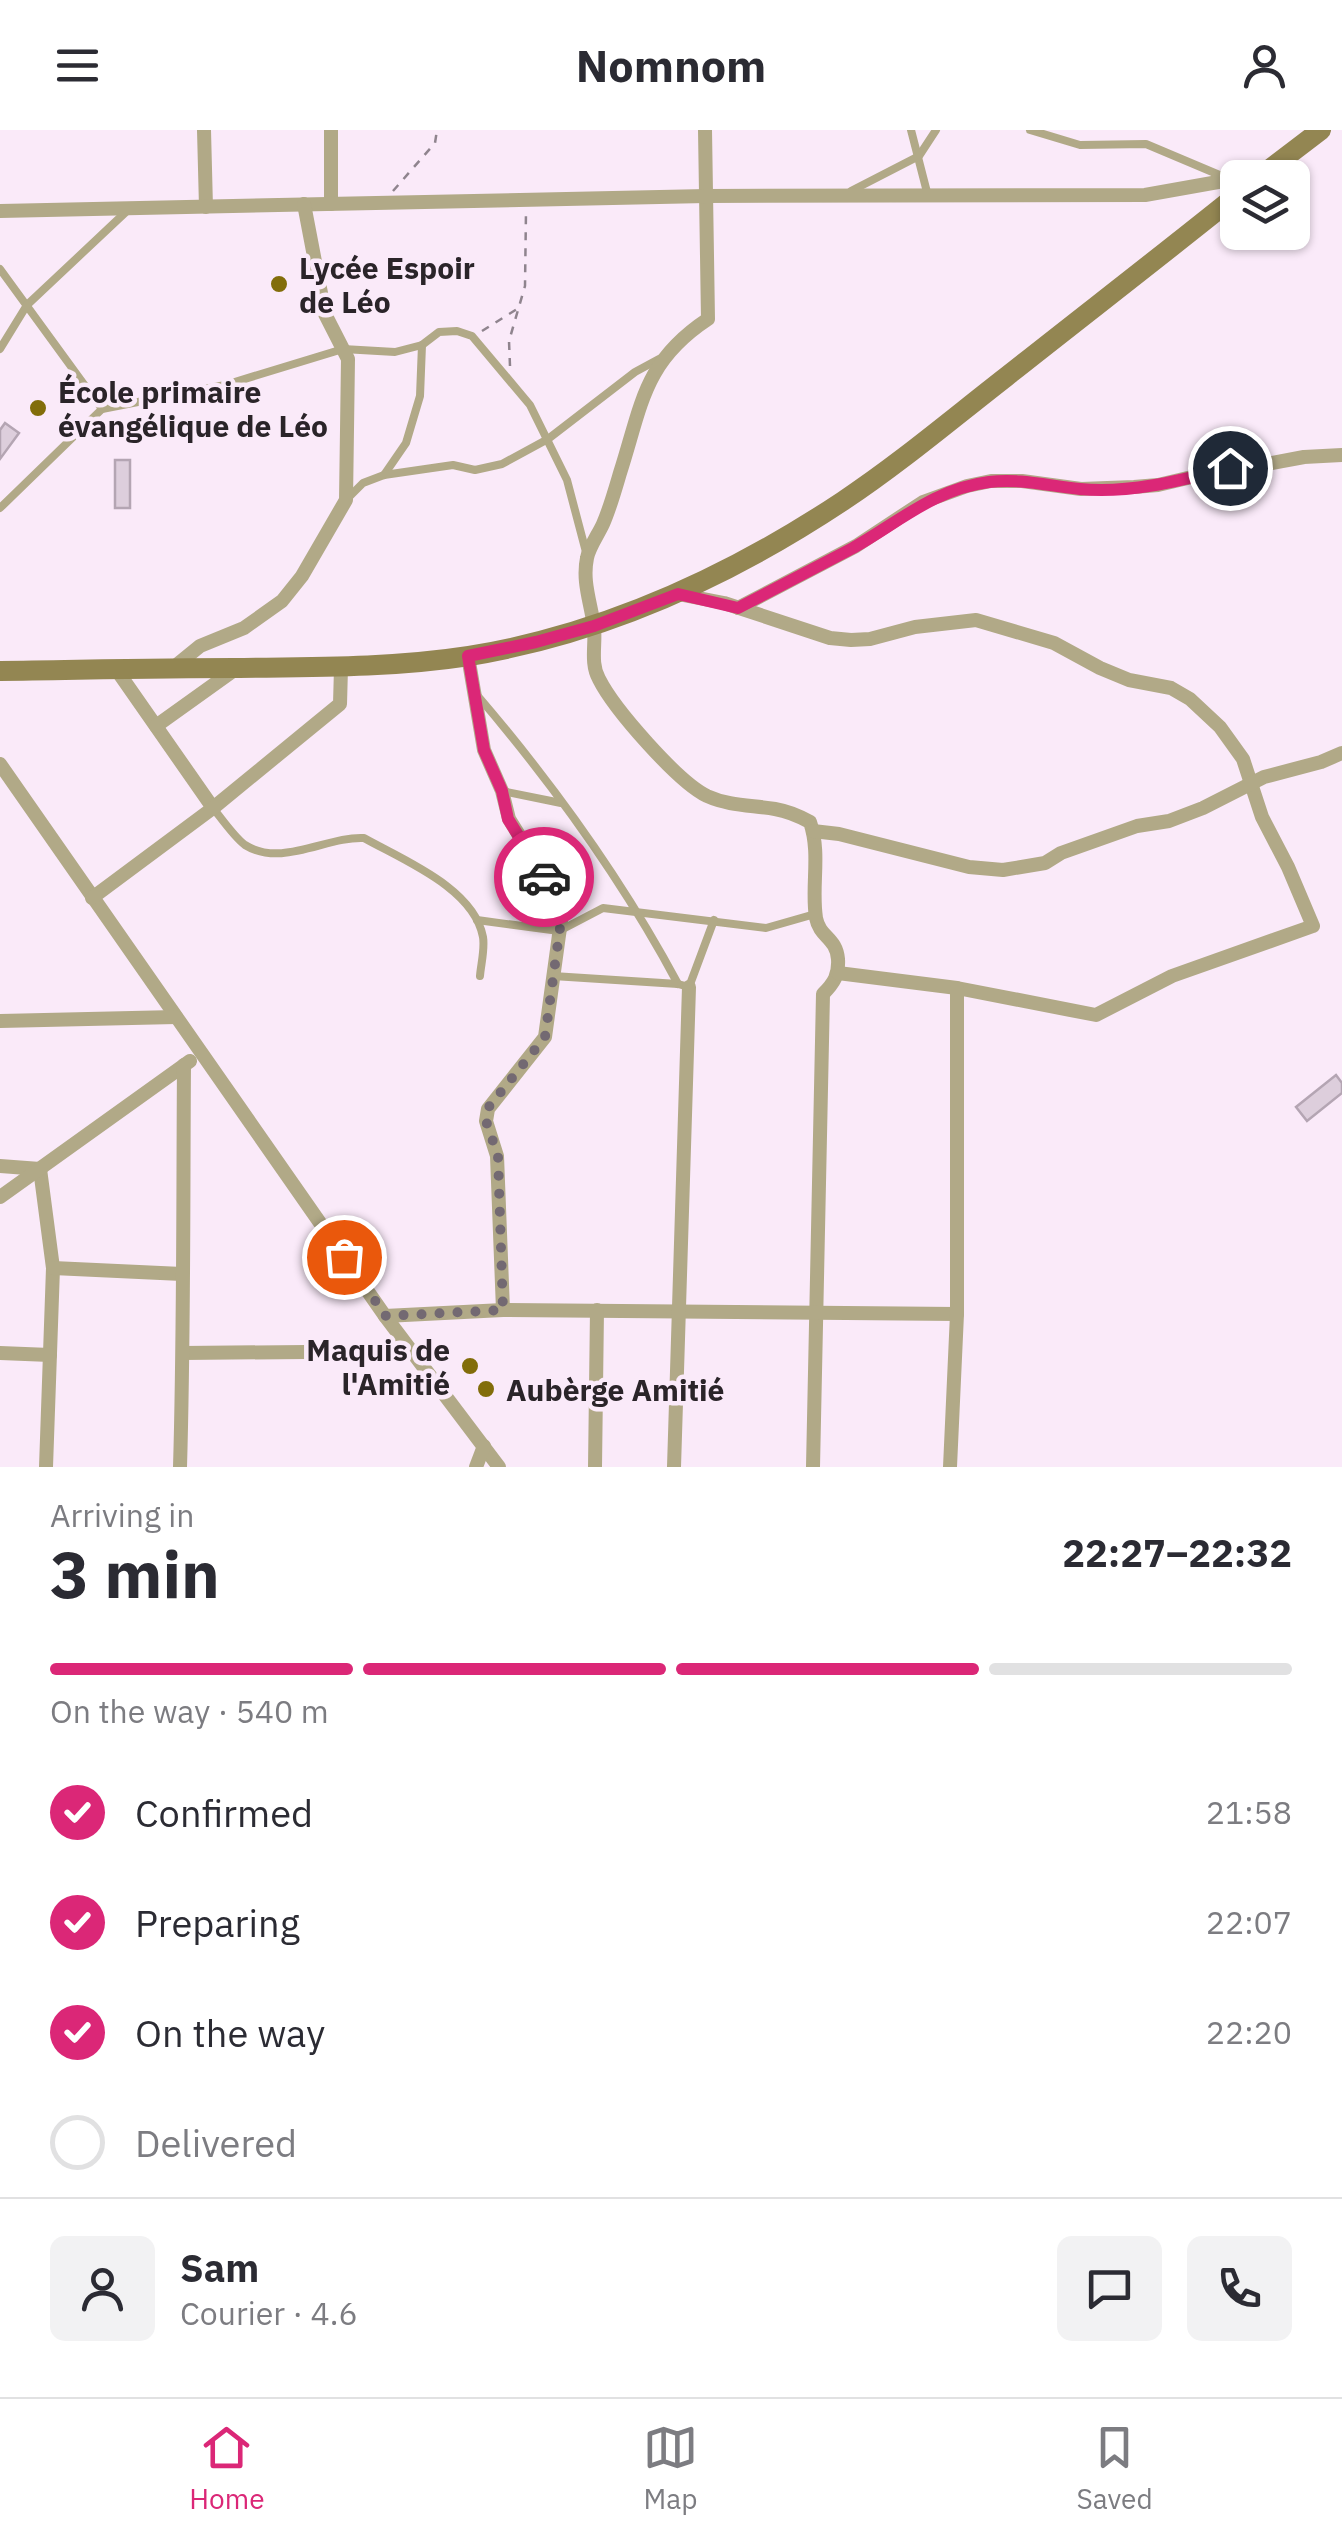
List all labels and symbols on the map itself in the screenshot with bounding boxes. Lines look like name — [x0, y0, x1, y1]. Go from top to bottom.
place label: Lycée Espoir de Léo — [299, 248, 475, 321]
marker: Lycée Espoir de Léo — [268, 273, 290, 295]
place label: École primaire évangélique de Léo — [58, 372, 328, 445]
marker: École primaire évangélique de Léo — [27, 397, 49, 419]
pin — [1188, 426, 1273, 511]
courier — [494, 827, 594, 927]
pin — [302, 1215, 387, 1300]
place label: Maquis de l'Amitié — [306, 1330, 450, 1403]
marker: Maquis de l'Amitié — [459, 1355, 481, 1377]
place label: Aubèrge Amitié — [506, 1370, 724, 1409]
marker: Aubèrge Amitié — [475, 1378, 497, 1400]

